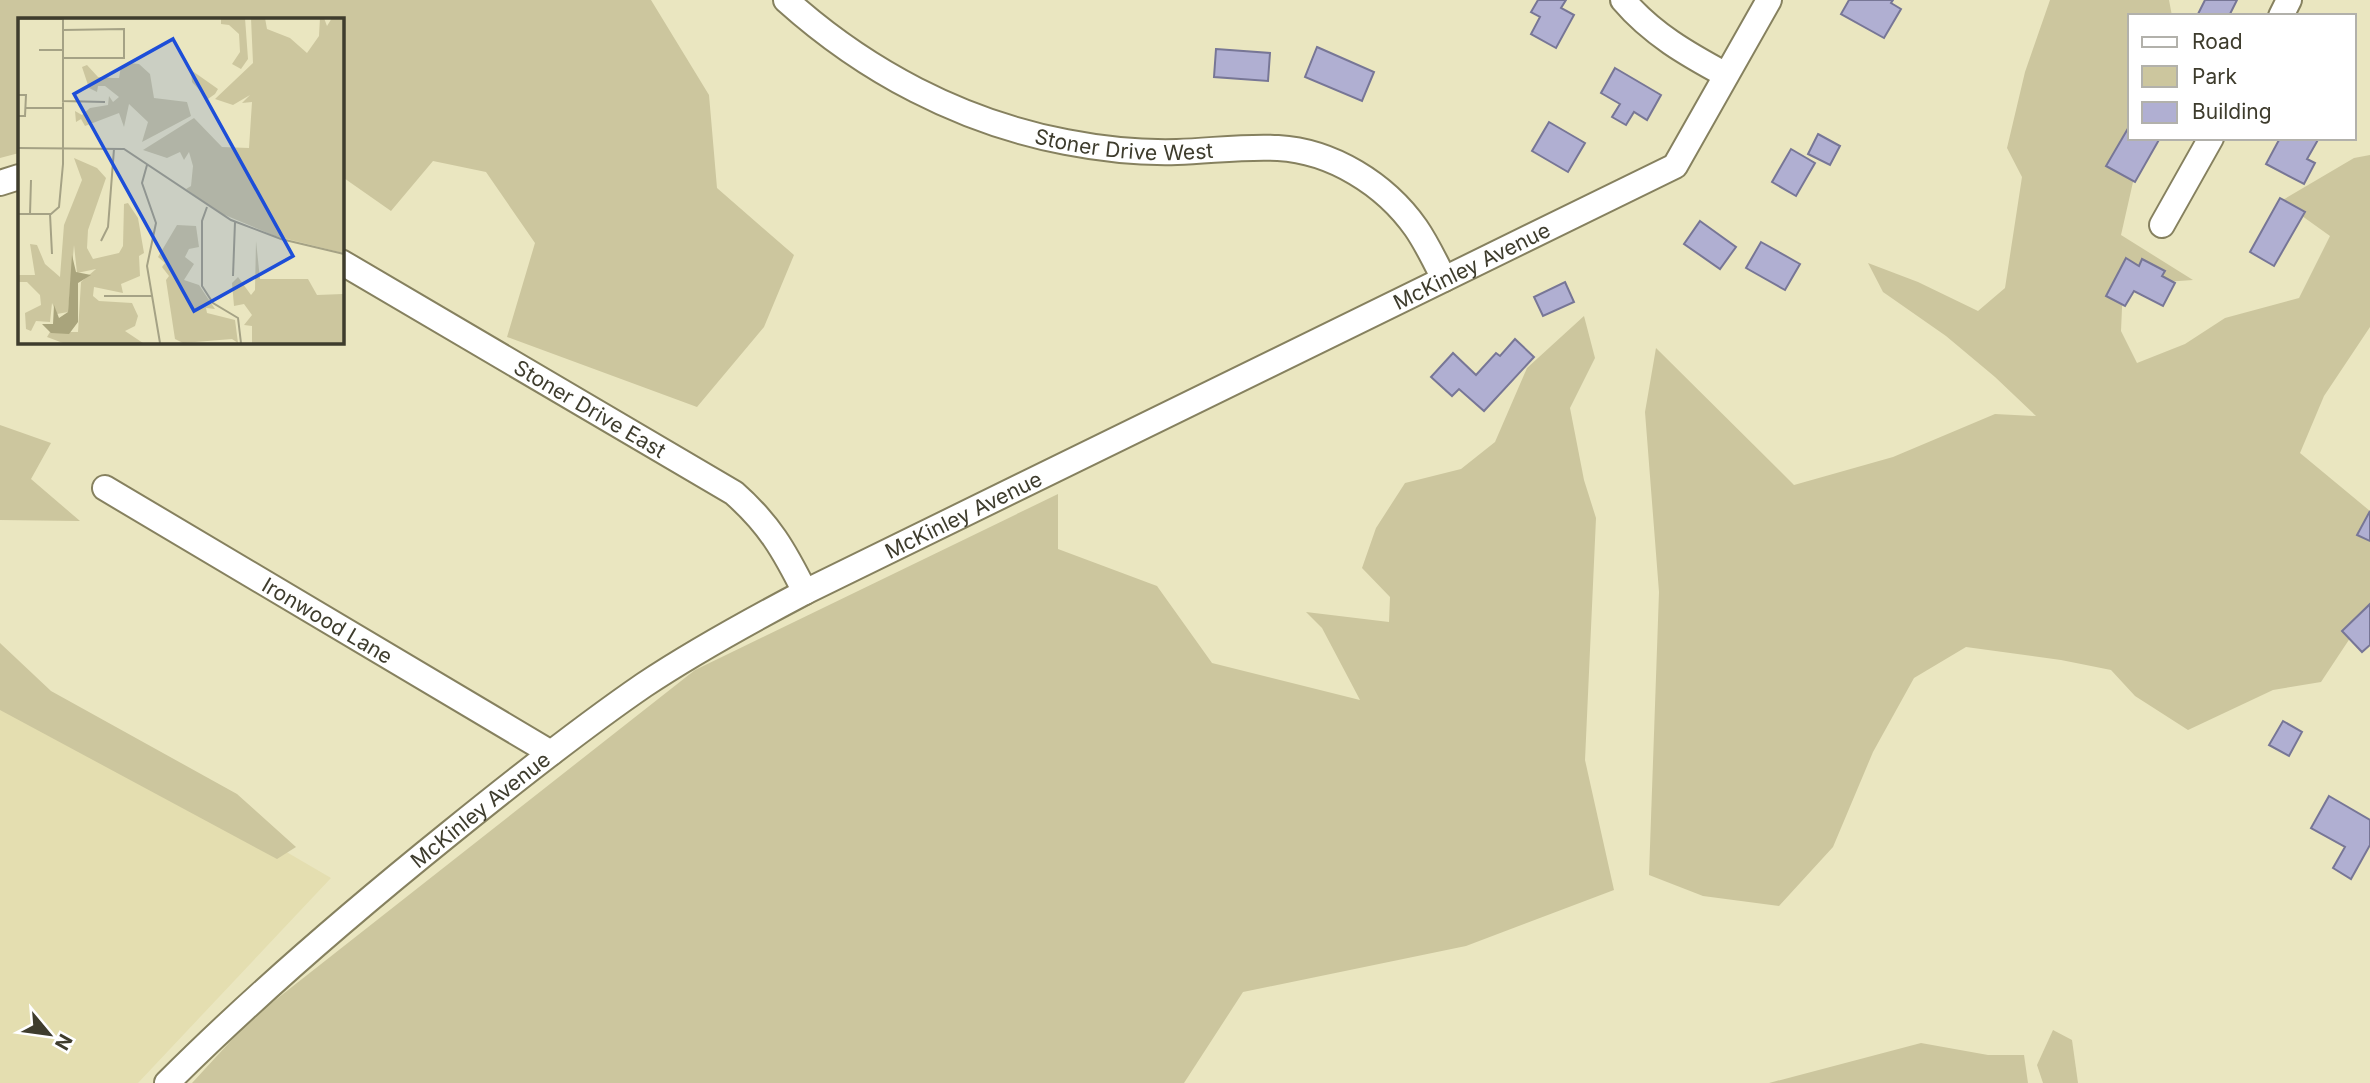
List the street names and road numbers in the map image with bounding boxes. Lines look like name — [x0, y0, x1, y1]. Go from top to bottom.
street label: Stoner Drive West — [1032, 123, 1214, 165]
street label: McKinley Avenue — [1389, 217, 1554, 315]
street label: Stoner Drive East — [510, 354, 671, 463]
street label: McKinley Avenue — [881, 466, 1046, 563]
street label: Ironwood Lane — [258, 572, 397, 669]
street label: McKinley Avenue — [405, 746, 555, 873]

